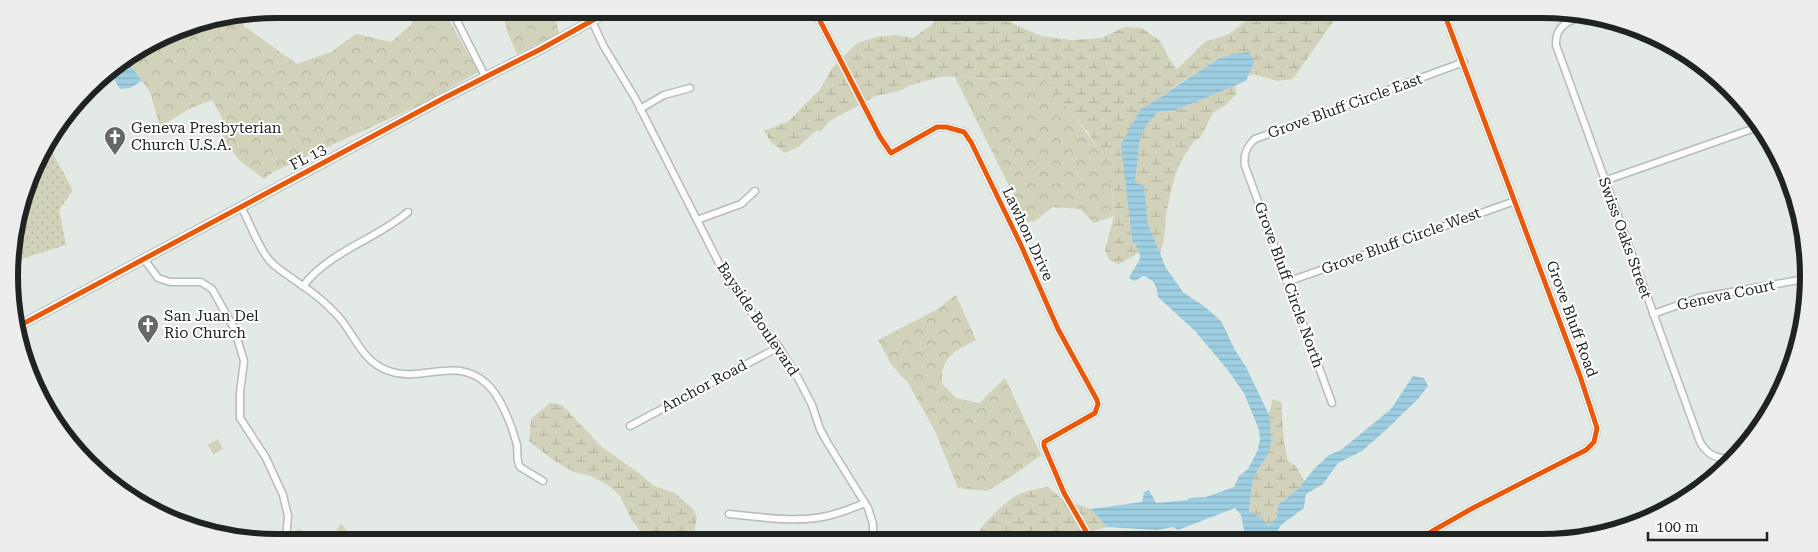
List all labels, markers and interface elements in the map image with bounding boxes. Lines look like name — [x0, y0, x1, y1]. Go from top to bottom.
street label: Grove Bluff Circle East — [1265, 70, 1425, 142]
place label: Geneva Presbyterian Church U.S.A. — [131, 119, 282, 154]
church icon: Geneva Presbyterian Church U.S.A. — [103, 125, 127, 156]
street label: FL 13 — [287, 140, 329, 174]
street label: Swiss Oaks Street — [1595, 175, 1655, 302]
street label: Lawhon Drive — [998, 184, 1058, 284]
street label: Grove Bluff Circle North — [1251, 200, 1328, 371]
street label: Grove Bluff Circle West — [1319, 204, 1483, 278]
street label: Grove Bluff Road — [1543, 258, 1602, 380]
street label: Bayside Boulevard — [713, 259, 803, 380]
street label: Geneva Court — [1675, 276, 1777, 314]
place label: San Juan Del Rio Church — [164, 307, 259, 342]
church icon: San Juan Del Rio Church — [136, 313, 160, 344]
street label: Anchor Road — [658, 356, 750, 416]
scale bar — [1648, 510, 1767, 542]
text: 100 m — [1656, 518, 1699, 536]

